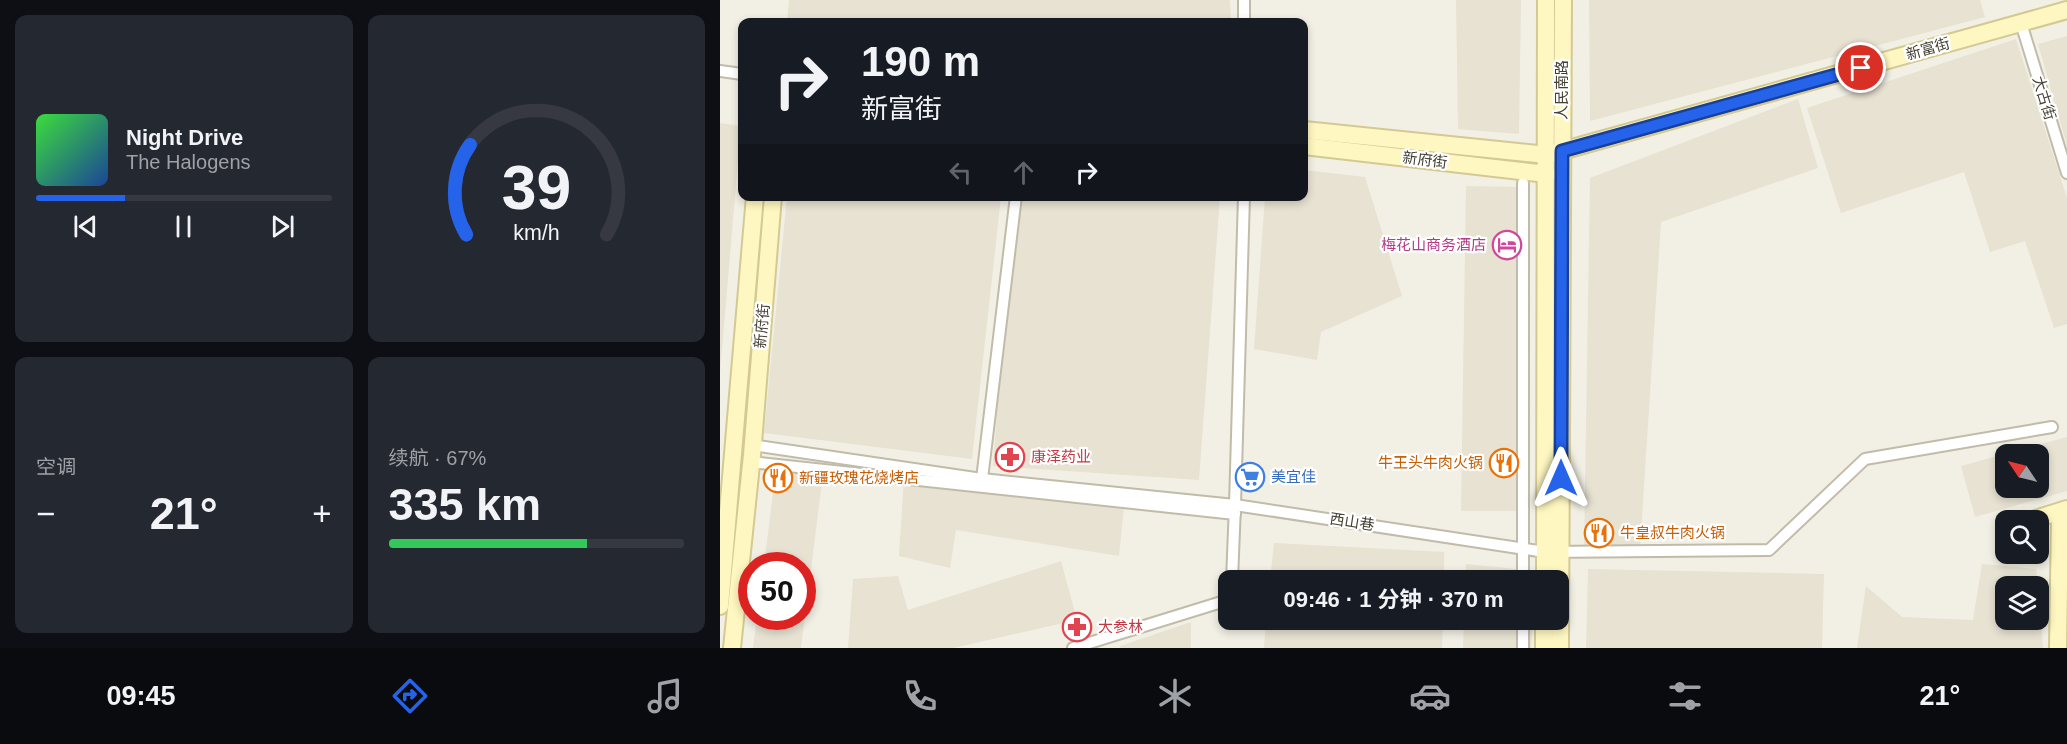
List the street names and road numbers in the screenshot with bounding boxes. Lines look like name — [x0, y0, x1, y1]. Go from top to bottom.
street label: 新富街 — [1904, 34, 1952, 63]
street label: 人民南路 — [1553, 60, 1570, 120]
street label: 大古街 — [2030, 74, 2059, 122]
street label: 新府街 — [1402, 148, 1448, 171]
street label: 新府街 — [751, 303, 772, 349]
street label: 西山巷 — [1329, 510, 1376, 533]

